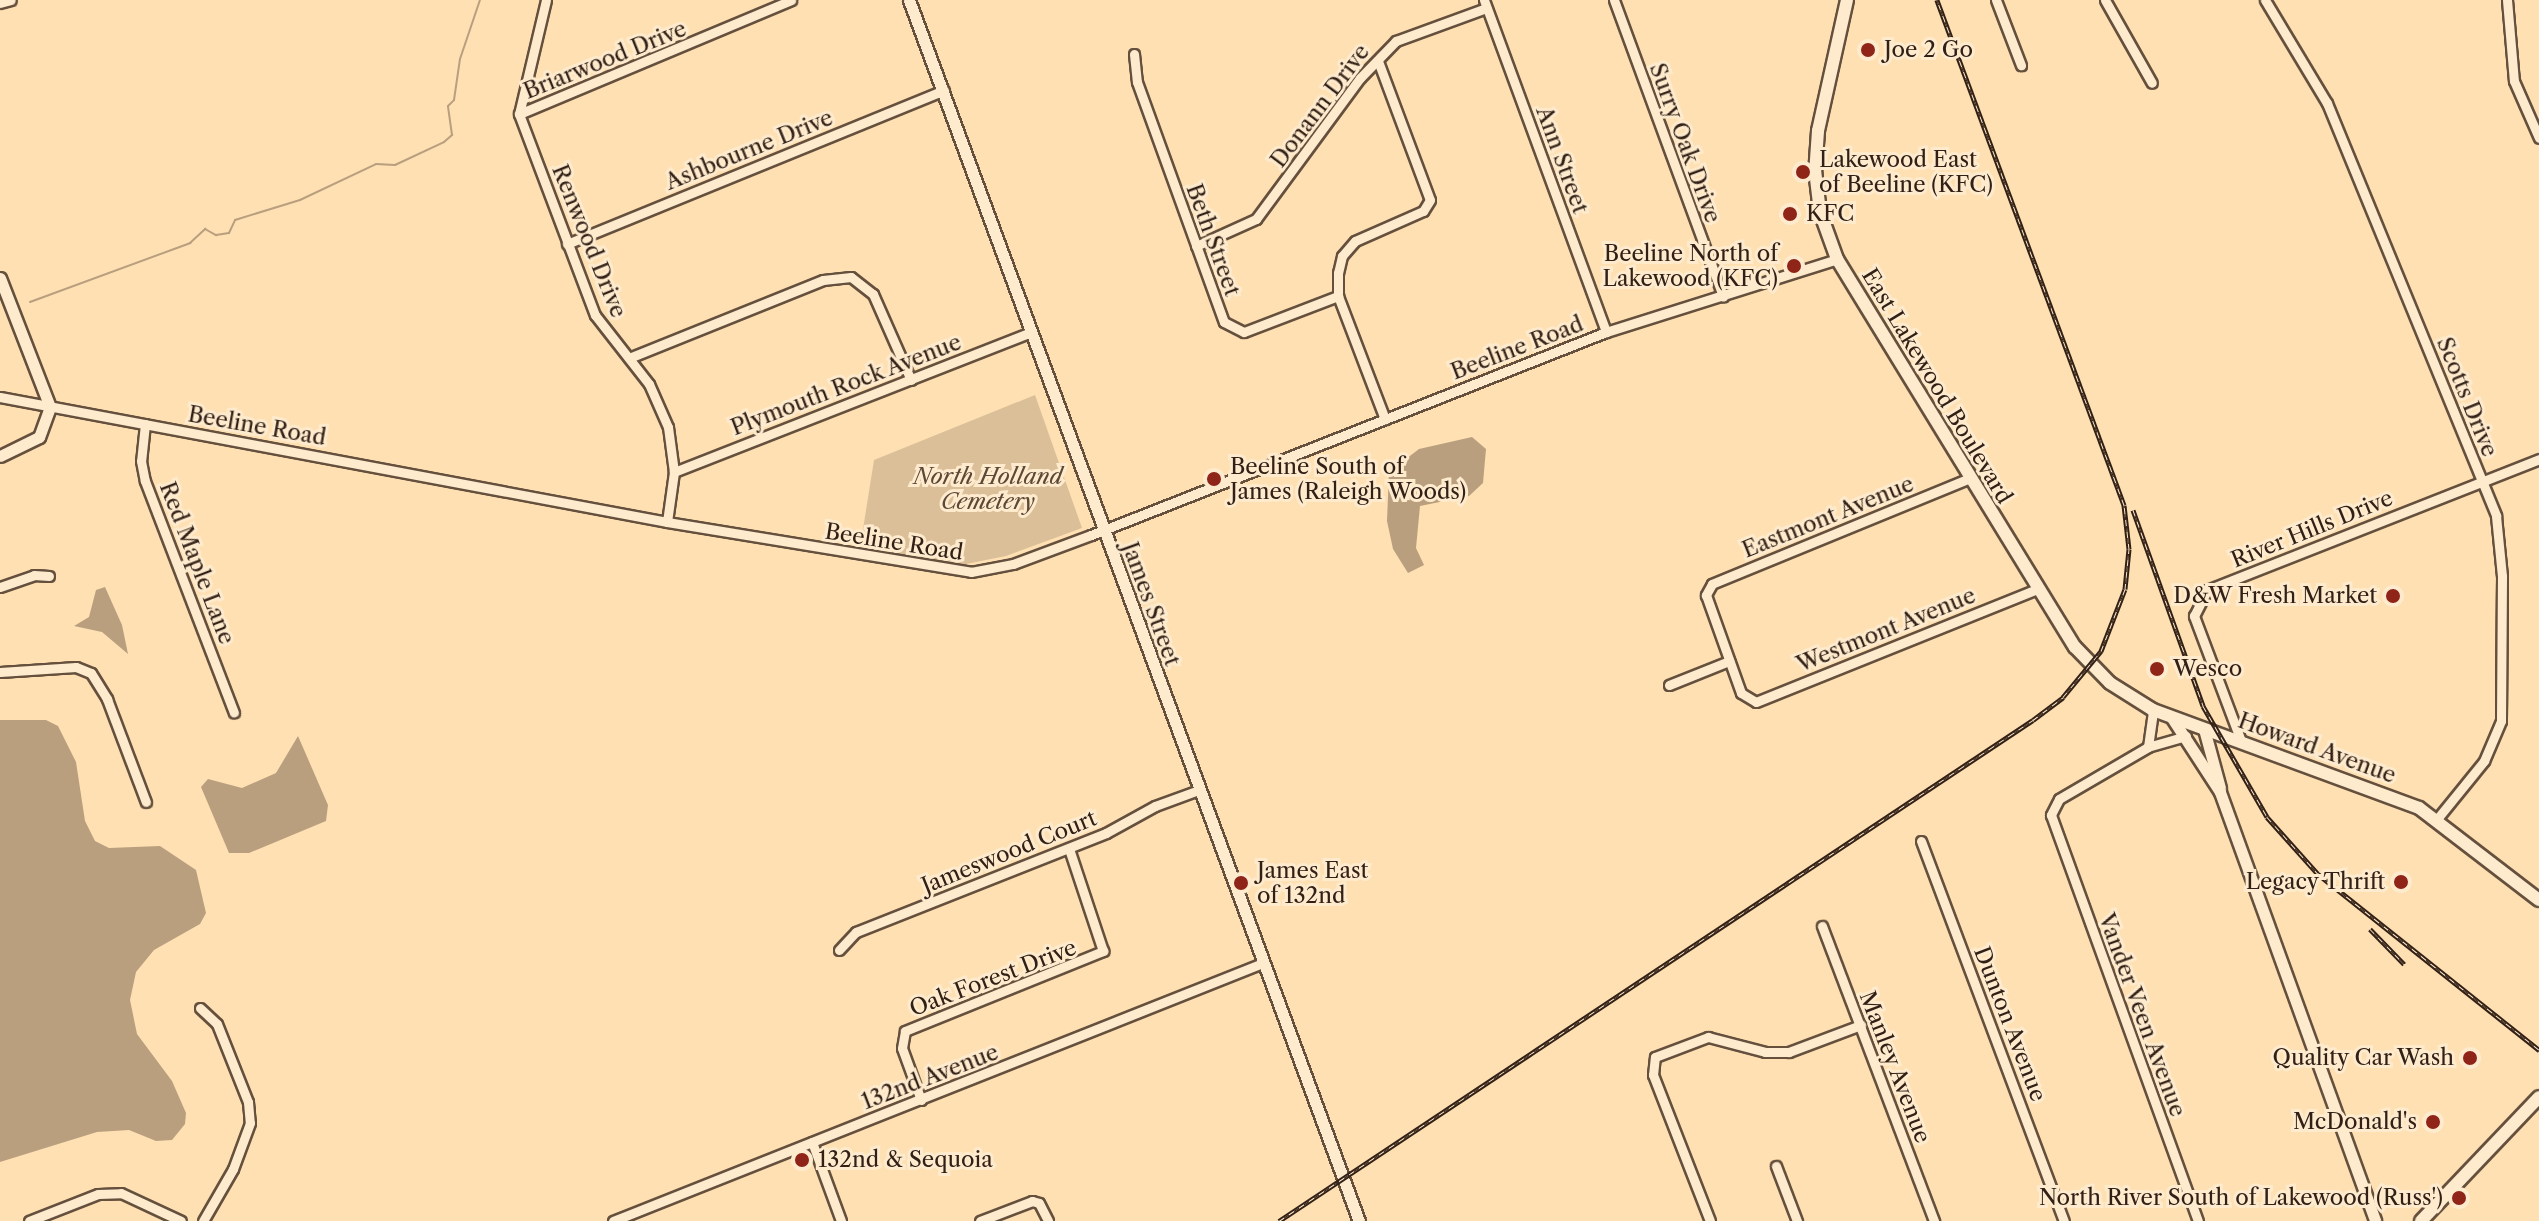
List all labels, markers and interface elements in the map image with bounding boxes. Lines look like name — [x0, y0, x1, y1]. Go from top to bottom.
street label: Briarwood Drive — [520, 15, 690, 105]
place label: Joe 2 Go — [1884, 37, 1973, 63]
street label: Donann Drive — [1265, 39, 1375, 173]
marker: Joe 2 Go — [1859, 41, 1877, 59]
street label: Surry Oak Drive — [1644, 59, 1726, 227]
street label: Ann Street — [1530, 103, 1594, 217]
street label: Ashbourne Drive — [661, 104, 837, 196]
place label: Lakewood East of Beeline (KFC) — [1819, 146, 1993, 198]
street label: Renwood Drive — [546, 161, 632, 321]
marker: Lakewood East of Beeline (KFC) — [1794, 163, 1812, 181]
street label: Beth Street — [1181, 180, 1245, 300]
place label: KFC — [1806, 201, 1854, 227]
marker: KFC — [1781, 205, 1799, 223]
place label: Beeline North of Lakewood (KFC) — [1603, 240, 1778, 292]
marker: Beeline North of Lakewood (KFC) — [1785, 257, 1803, 275]
street label: East Lakewood Boulevard — [1856, 264, 2018, 508]
street label: Beeline Road — [1447, 311, 1587, 385]
street label: Plymouth Rock Avenue — [727, 329, 965, 441]
street label: Scotts Drive — [2431, 333, 2503, 461]
street label: Beeline Road — [186, 401, 328, 451]
place label: Beeline South of James (Raleigh Woods) — [1230, 453, 1467, 504]
park label: North Holland Cemetery — [914, 463, 1062, 514]
marker: Beeline South of James (Raleigh Woods) — [1205, 470, 1223, 488]
street label: Eastmont Avenue — [1738, 470, 1918, 564]
street label: Red Maple Lane — [154, 478, 240, 648]
street label: River Hills Drive — [2227, 484, 2397, 574]
street label: Beeline Road — [823, 518, 965, 566]
street label: James Street — [1116, 539, 1186, 669]
street label: Westmont Avenue — [1792, 582, 1980, 678]
place label: D&W Fresh Market — [2172, 583, 2377, 609]
marker: D&W Fresh Market — [2384, 587, 2402, 605]
place label: Wesco — [2173, 656, 2242, 682]
marker: Wesco — [2148, 660, 2166, 678]
street label: Howard Avenue — [2234, 707, 2400, 789]
street label: Jameswood Court — [918, 805, 1100, 899]
place label: James East of 132nd — [1257, 857, 1368, 908]
place label: Legacy Thrift — [2244, 869, 2385, 895]
marker: Legacy Thrift — [2392, 873, 2410, 891]
marker: James East of 132nd — [1232, 874, 1250, 892]
street label: Vander Veen Avenue — [2093, 909, 2191, 1121]
street label: Oak Forest Drive — [906, 934, 1080, 1022]
street label: Dunton Avenue — [1968, 943, 2052, 1105]
street label: Manley Avenue — [1854, 987, 1936, 1147]
street label: 132nd Avenue — [857, 1039, 1003, 1115]
place label: Quality Car Wash — [2271, 1045, 2454, 1071]
marker: Quality Car Wash — [2461, 1049, 2479, 1067]
place label: McDonald's — [2293, 1109, 2417, 1135]
marker: McDonald's — [2424, 1113, 2442, 1131]
place label: 132nd & Sequoia — [818, 1147, 993, 1173]
marker: 132nd & Sequoia — [793, 1151, 811, 1169]
place label: North River South of Lakewood (Russ') — [2039, 1185, 2443, 1211]
marker: North River South of Lakewood (Russ') — [2450, 1189, 2468, 1207]

